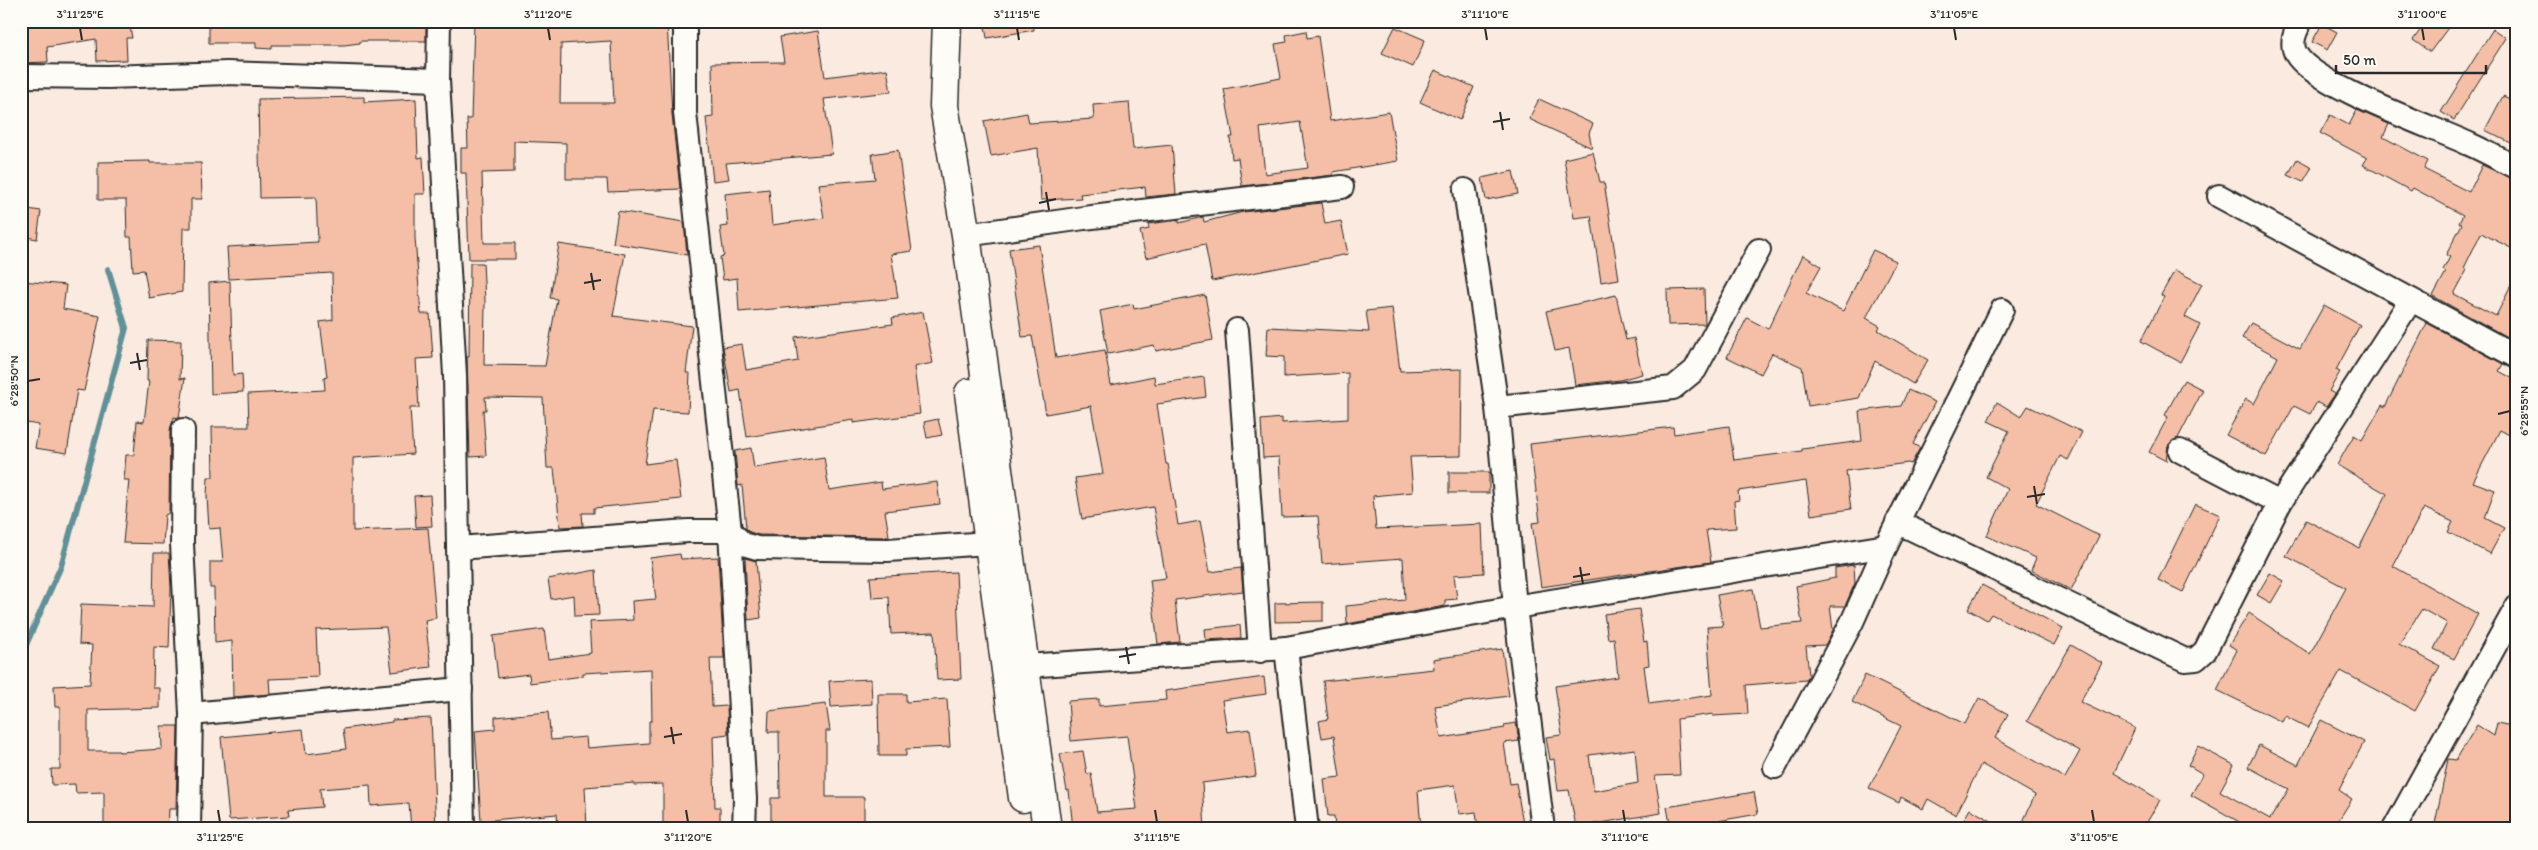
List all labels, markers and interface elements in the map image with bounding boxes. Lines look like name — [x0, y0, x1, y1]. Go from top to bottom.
text: 3°11'25"E — [56, 7, 104, 21]
text: 3°11'20"E — [524, 7, 572, 21]
text: 3°11'15"E — [994, 7, 1041, 21]
text: 3°11'10"E — [1461, 7, 1509, 21]
text: 3°11'05"E — [1930, 7, 1978, 21]
text: 3°11'00"E — [2397, 7, 2447, 21]
scale bar — [2336, 42, 2486, 74]
text: 50 m — [2343, 51, 2376, 69]
text: 6°28'50"N — [7, 355, 21, 407]
text: 6°28'55"N — [2517, 386, 2531, 436]
text: 3°11'25"E — [196, 830, 244, 844]
text: 3°11'20"E — [664, 830, 712, 844]
text: 3°11'15"E — [1134, 830, 1181, 844]
text: 3°11'10"E — [1601, 830, 1649, 844]
text: 3°11'05"E — [2070, 830, 2118, 844]

